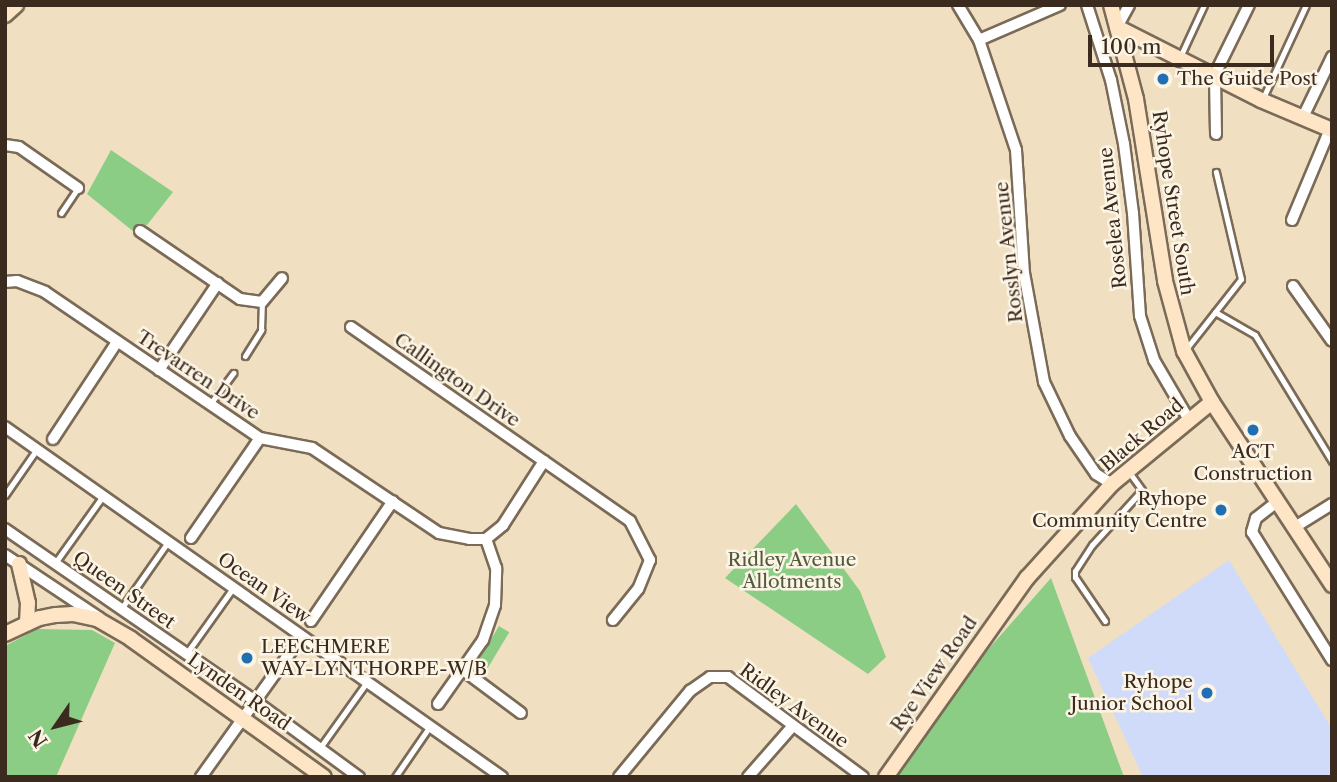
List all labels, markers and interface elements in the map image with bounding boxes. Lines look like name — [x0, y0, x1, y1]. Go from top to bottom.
scale bar — [1092, 21, 1278, 65]
text: 100 m — [1101, 34, 1162, 59]
place label: The Guide Post — [1177, 68, 1317, 90]
marker: The Guide Post — [1155, 71, 1171, 87]
street label: Ryhope Street South — [1147, 109, 1199, 297]
street label: Roselea Avenue — [1094, 146, 1132, 290]
street label: Rosslyn Avenue — [990, 180, 1028, 324]
street label: Trevarren Drive — [132, 325, 264, 425]
street label: Callington Drive — [390, 328, 524, 432]
street label: Black Road — [1096, 394, 1188, 476]
marker: ACT Construction — [1245, 422, 1261, 438]
place label: ACT Construction — [1194, 441, 1312, 485]
place label: Ryhope Community Centre — [1031, 488, 1207, 532]
marker: Ryhope Community Centre — [1213, 502, 1229, 518]
street label: Queen Street — [68, 546, 180, 634]
street label: Ocean View — [213, 547, 315, 629]
park label: Ridley Avenue Allotments — [727, 549, 857, 593]
street label: Rye View Road — [885, 612, 983, 736]
place label: LEECHMERE WAY-LYNTHORPE-W/B — [261, 636, 487, 680]
street label: Lynden Road — [183, 648, 295, 736]
marker: LEECHMERE WAY-LYNTHORPE-W/B — [239, 650, 255, 666]
street label: Ridley Avenue — [735, 658, 853, 754]
place label: Ryhope Junior School — [1070, 671, 1193, 715]
marker: Ryhope Junior School — [1199, 685, 1215, 701]
north arrow — [21, 691, 91, 761]
text: N — [24, 725, 53, 752]

